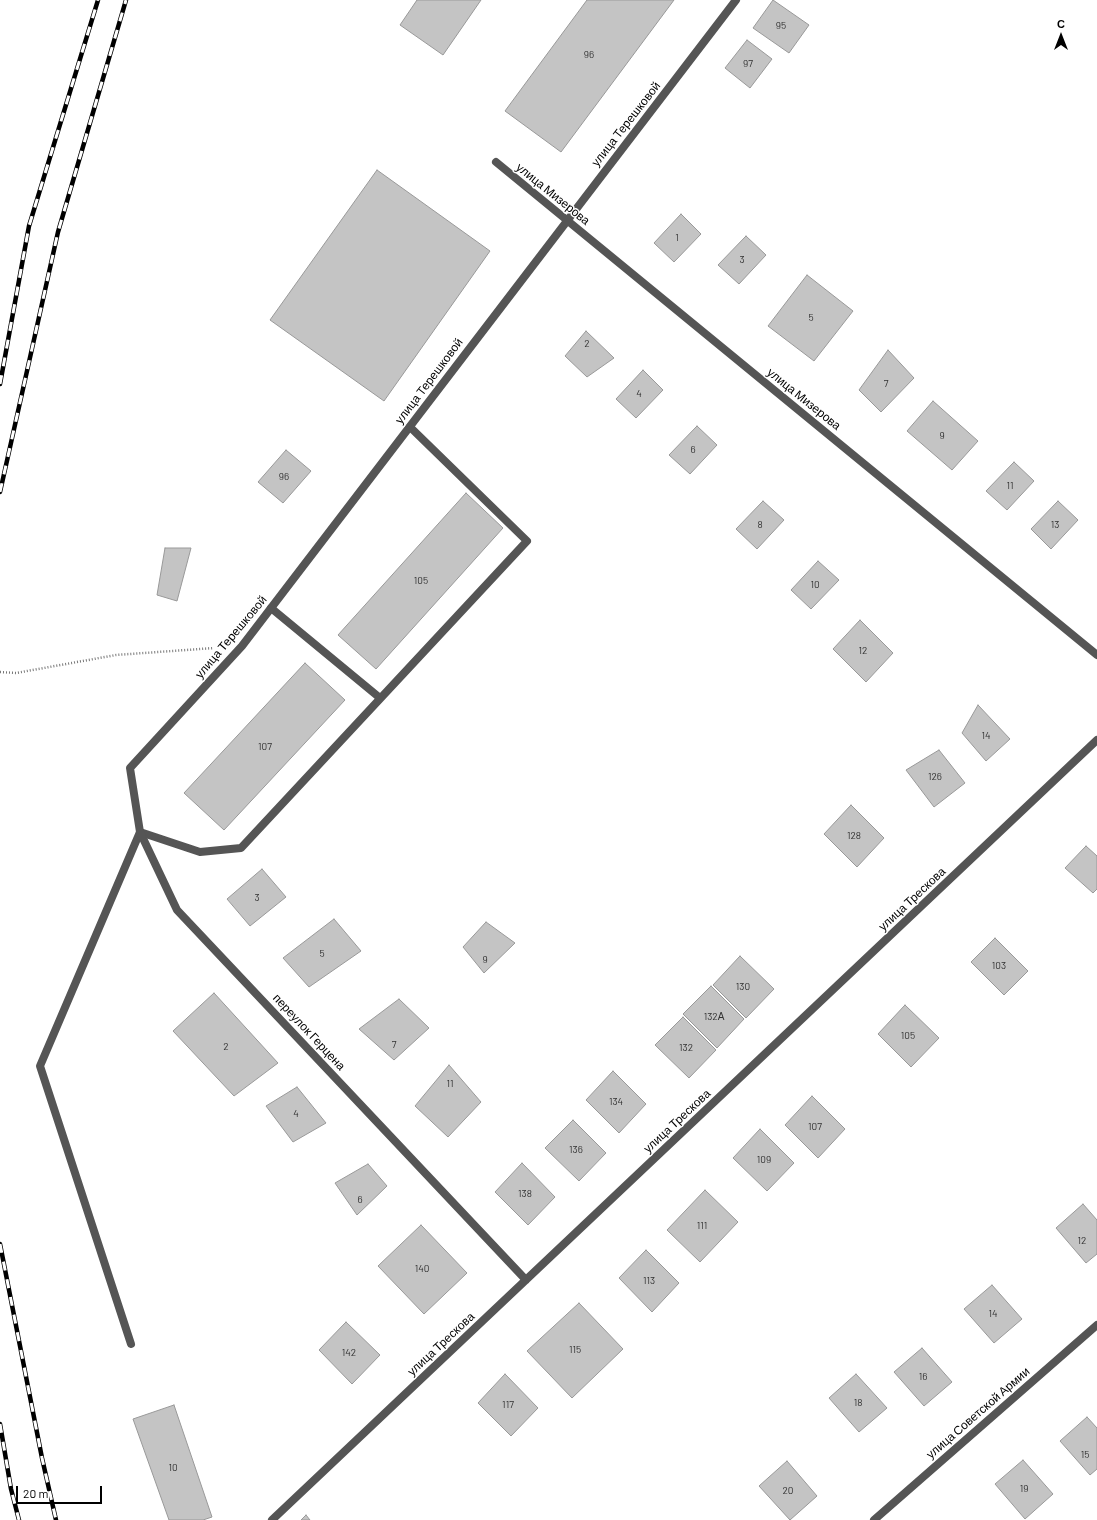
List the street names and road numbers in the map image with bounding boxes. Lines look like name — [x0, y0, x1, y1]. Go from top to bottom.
street label: улица Терешковой — [589, 79, 663, 169]
street label: улица Мизерова — [513, 160, 593, 228]
street label: улица Терешковой — [392, 335, 466, 427]
street label: улица Мизерова — [764, 365, 844, 433]
street label: улица Терешковой — [192, 593, 270, 681]
street label: улица Трескова — [876, 864, 948, 934]
street label: переулок Герцена — [270, 991, 348, 1073]
street label: улица Трескова — [641, 1086, 713, 1156]
street label: улица Трескова — [405, 1309, 477, 1379]
street label: улица Советской Армии — [923, 1364, 1033, 1462]

